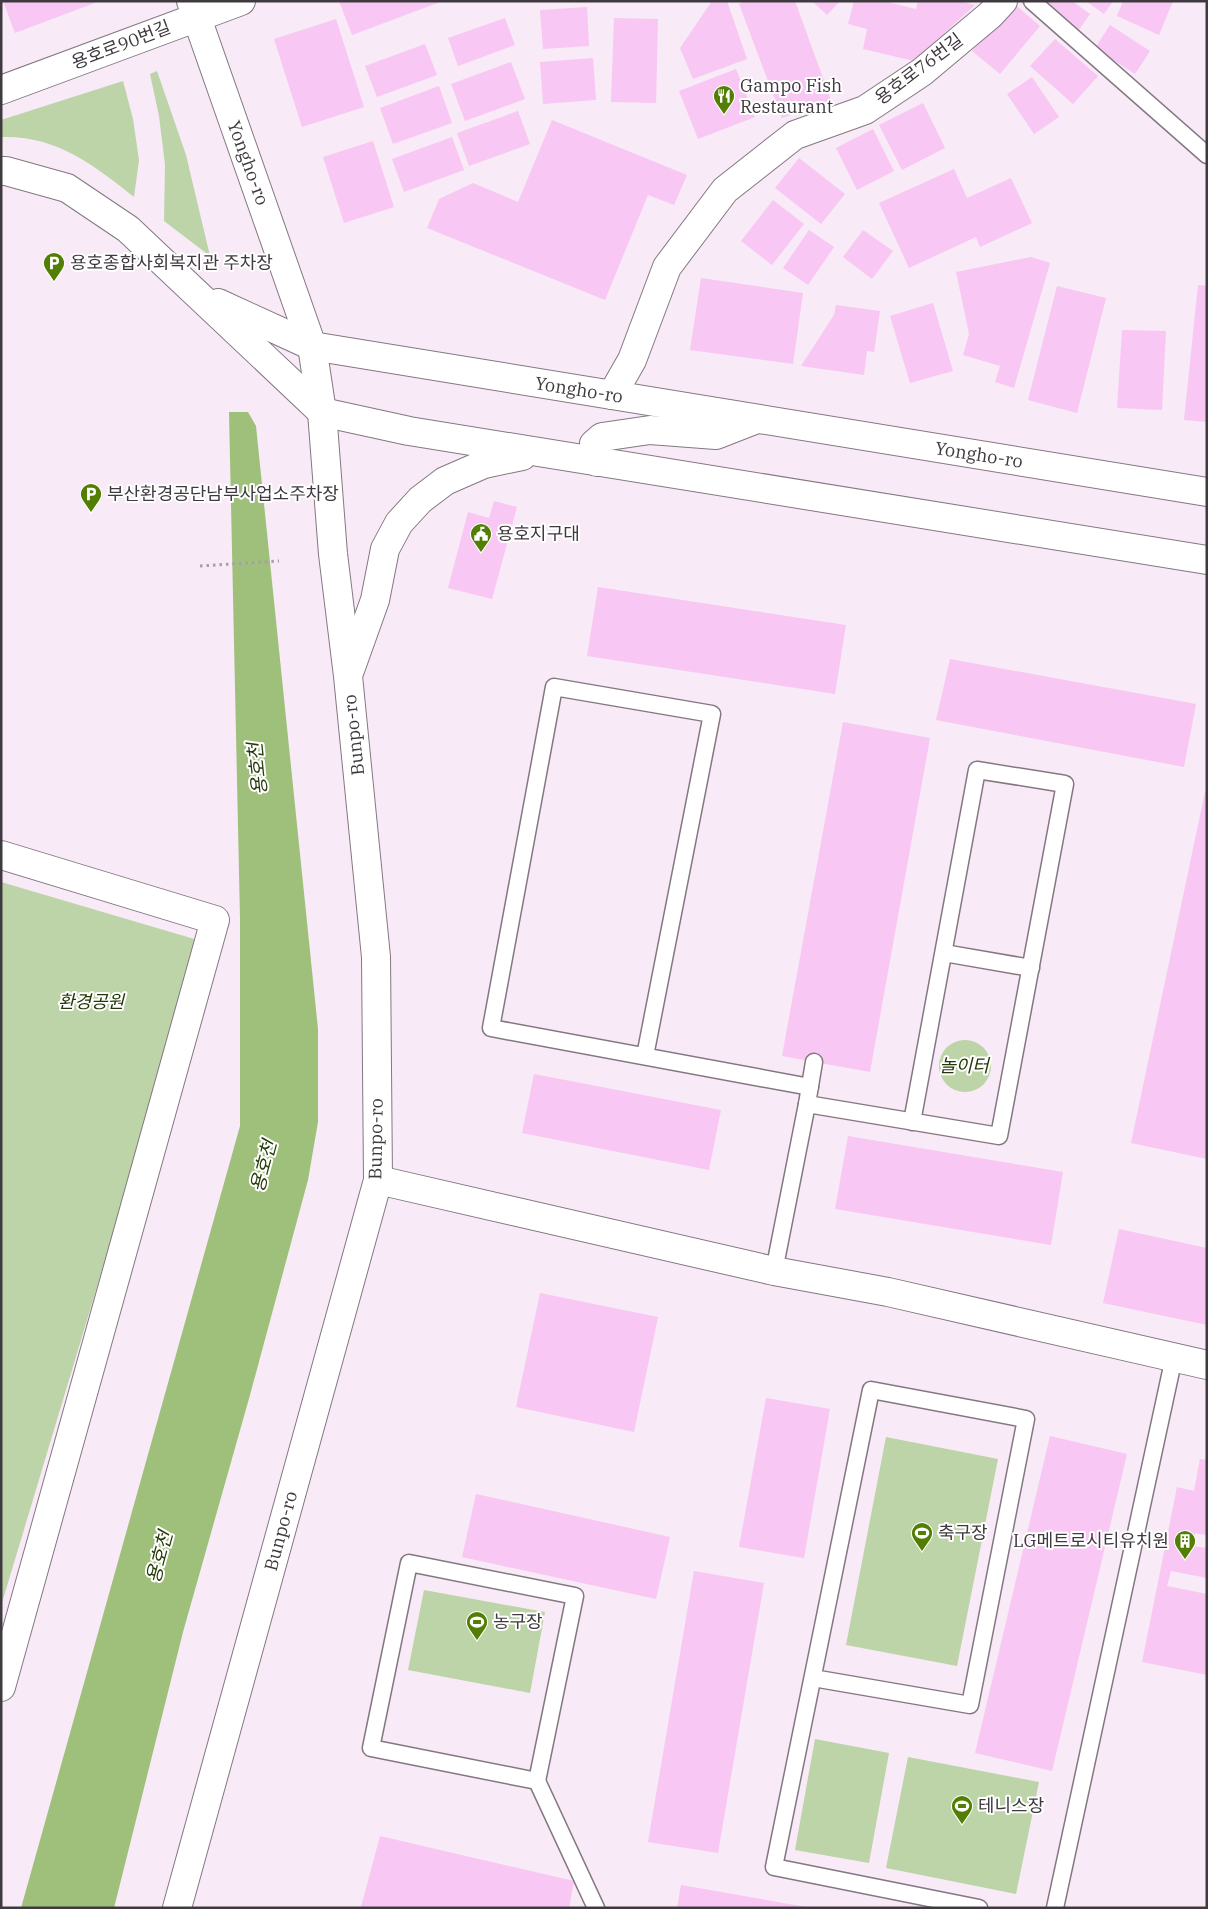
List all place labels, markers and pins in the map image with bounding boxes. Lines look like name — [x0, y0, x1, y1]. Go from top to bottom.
place label: Gampo Fish Restaurant — [740, 74, 842, 118]
restaurant icon: Gampo Fish Restaurant — [712, 84, 736, 115]
parking icon: 용호종합사회복지관 주차장 — [42, 251, 66, 282]
place label: 용호종합사회복지관 주차장 — [70, 251, 273, 274]
parking icon: 부산환경공단남부사업소주차장 — [79, 482, 103, 513]
place label: 부산환경공단남부사업소주차장 — [107, 482, 339, 505]
public building icon: 용호지구대 — [469, 522, 493, 553]
place label: 용호지구대 — [497, 522, 580, 545]
sports icon: 축구장 — [910, 1521, 934, 1552]
place label: 축구장 — [938, 1521, 988, 1544]
place label: LG메트로시티유치원 — [1013, 1529, 1169, 1552]
building icon: LG메트로시티유치원 — [1173, 1529, 1197, 1560]
sports icon: 농구장 — [465, 1610, 489, 1641]
place label: 농구장 — [493, 1610, 543, 1633]
sports icon: 테니스장 — [950, 1794, 974, 1825]
place label: 테니스장 — [978, 1794, 1044, 1817]

